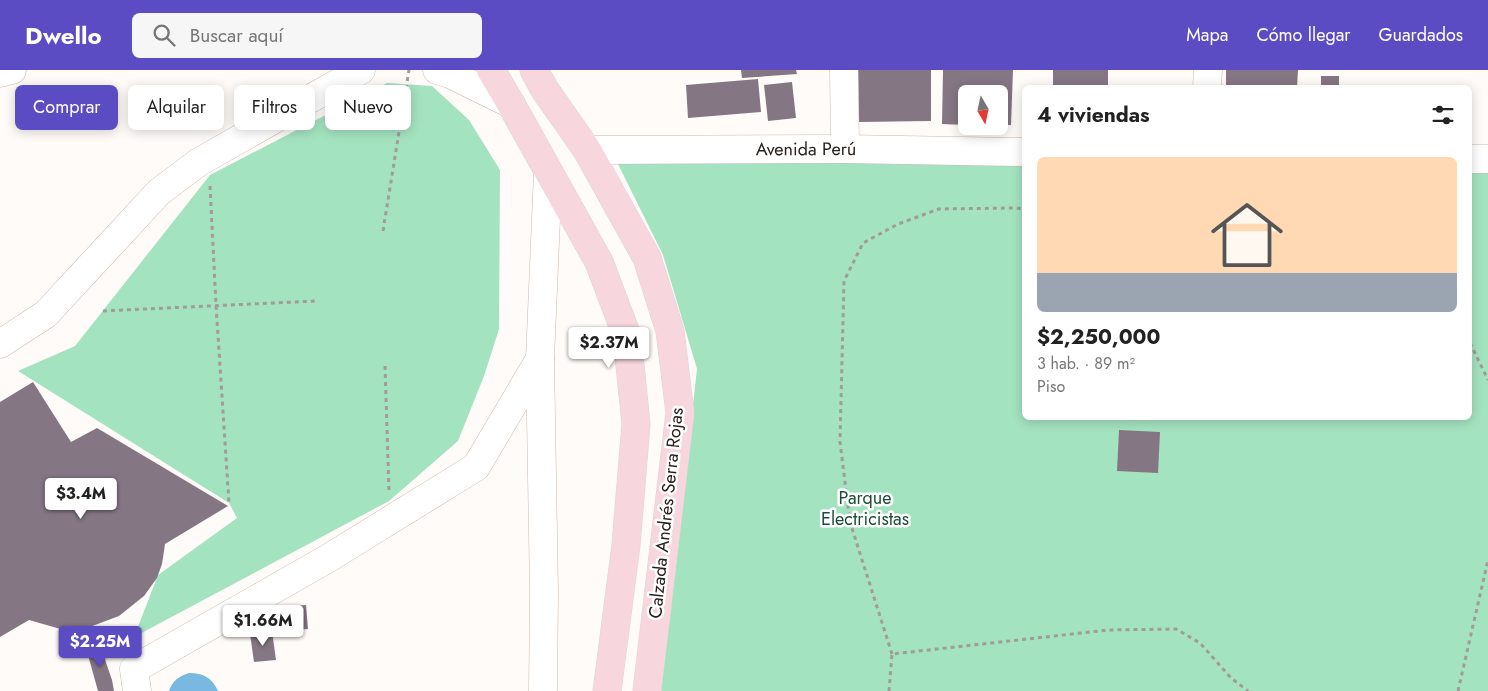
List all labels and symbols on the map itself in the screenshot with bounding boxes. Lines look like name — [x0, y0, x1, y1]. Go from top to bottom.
north arrow — [958, 85, 1008, 135]
street label: Avenida Perú — [756, 136, 857, 162]
pin: $2.37M — [568, 326, 650, 369]
street label: Calzada Andrés Serra Rojas — [642, 406, 690, 620]
pin: $3.4M — [46, 478, 116, 520]
park label: Parque Electricistas — [821, 485, 909, 532]
pin: $1.66M — [222, 604, 304, 647]
pin: $2.25M — [59, 626, 141, 668]

